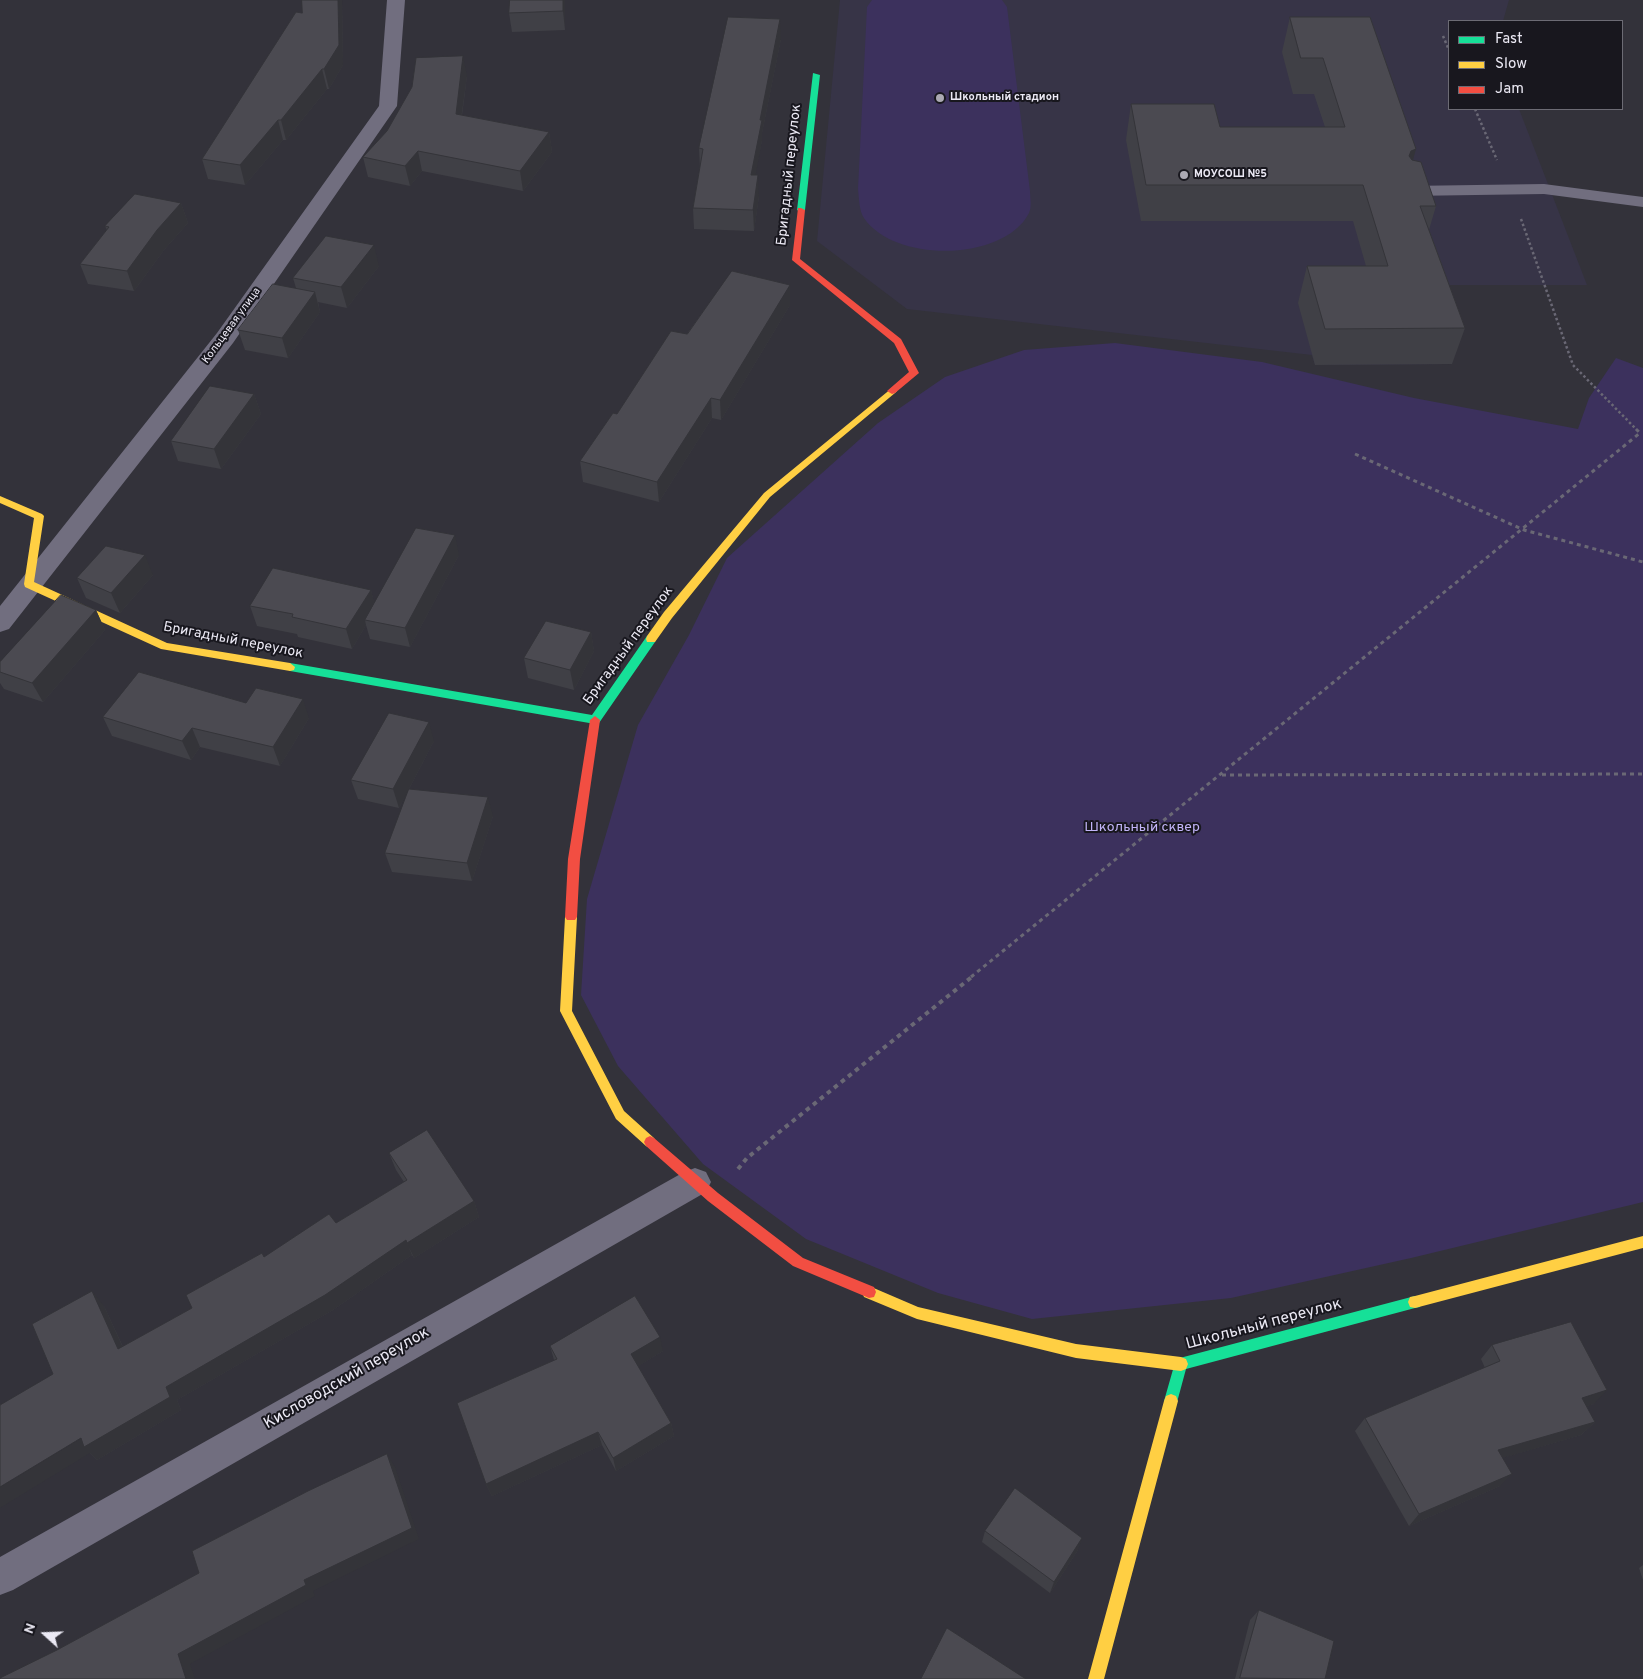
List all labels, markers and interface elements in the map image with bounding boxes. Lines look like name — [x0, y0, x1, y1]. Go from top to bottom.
legend — [1448, 20, 1623, 110]
text: Fast — [1495, 30, 1523, 49]
text: Slow — [1495, 55, 1527, 74]
text: Jam — [1495, 80, 1524, 99]
place label: Школьный стадион — [950, 91, 1059, 105]
marker: Школьный стадион — [934, 92, 946, 104]
street label: Бригадный переулок — [774, 103, 806, 247]
place label: МОУСОШ №5 — [1194, 168, 1267, 182]
marker: МОУСОШ №5 — [1178, 169, 1190, 181]
street label: Кольцевая улица — [200, 285, 264, 367]
street label: Бригадный переулок — [580, 584, 678, 708]
street label: Бригадный переулок — [162, 619, 304, 663]
park label: Школьный сквер — [1084, 820, 1200, 836]
street label: Школьный переулок — [1184, 1295, 1344, 1355]
street label: Кисловодский переулок — [261, 1324, 433, 1434]
north arrow — [20, 1609, 70, 1659]
text: N — [21, 1621, 40, 1636]

